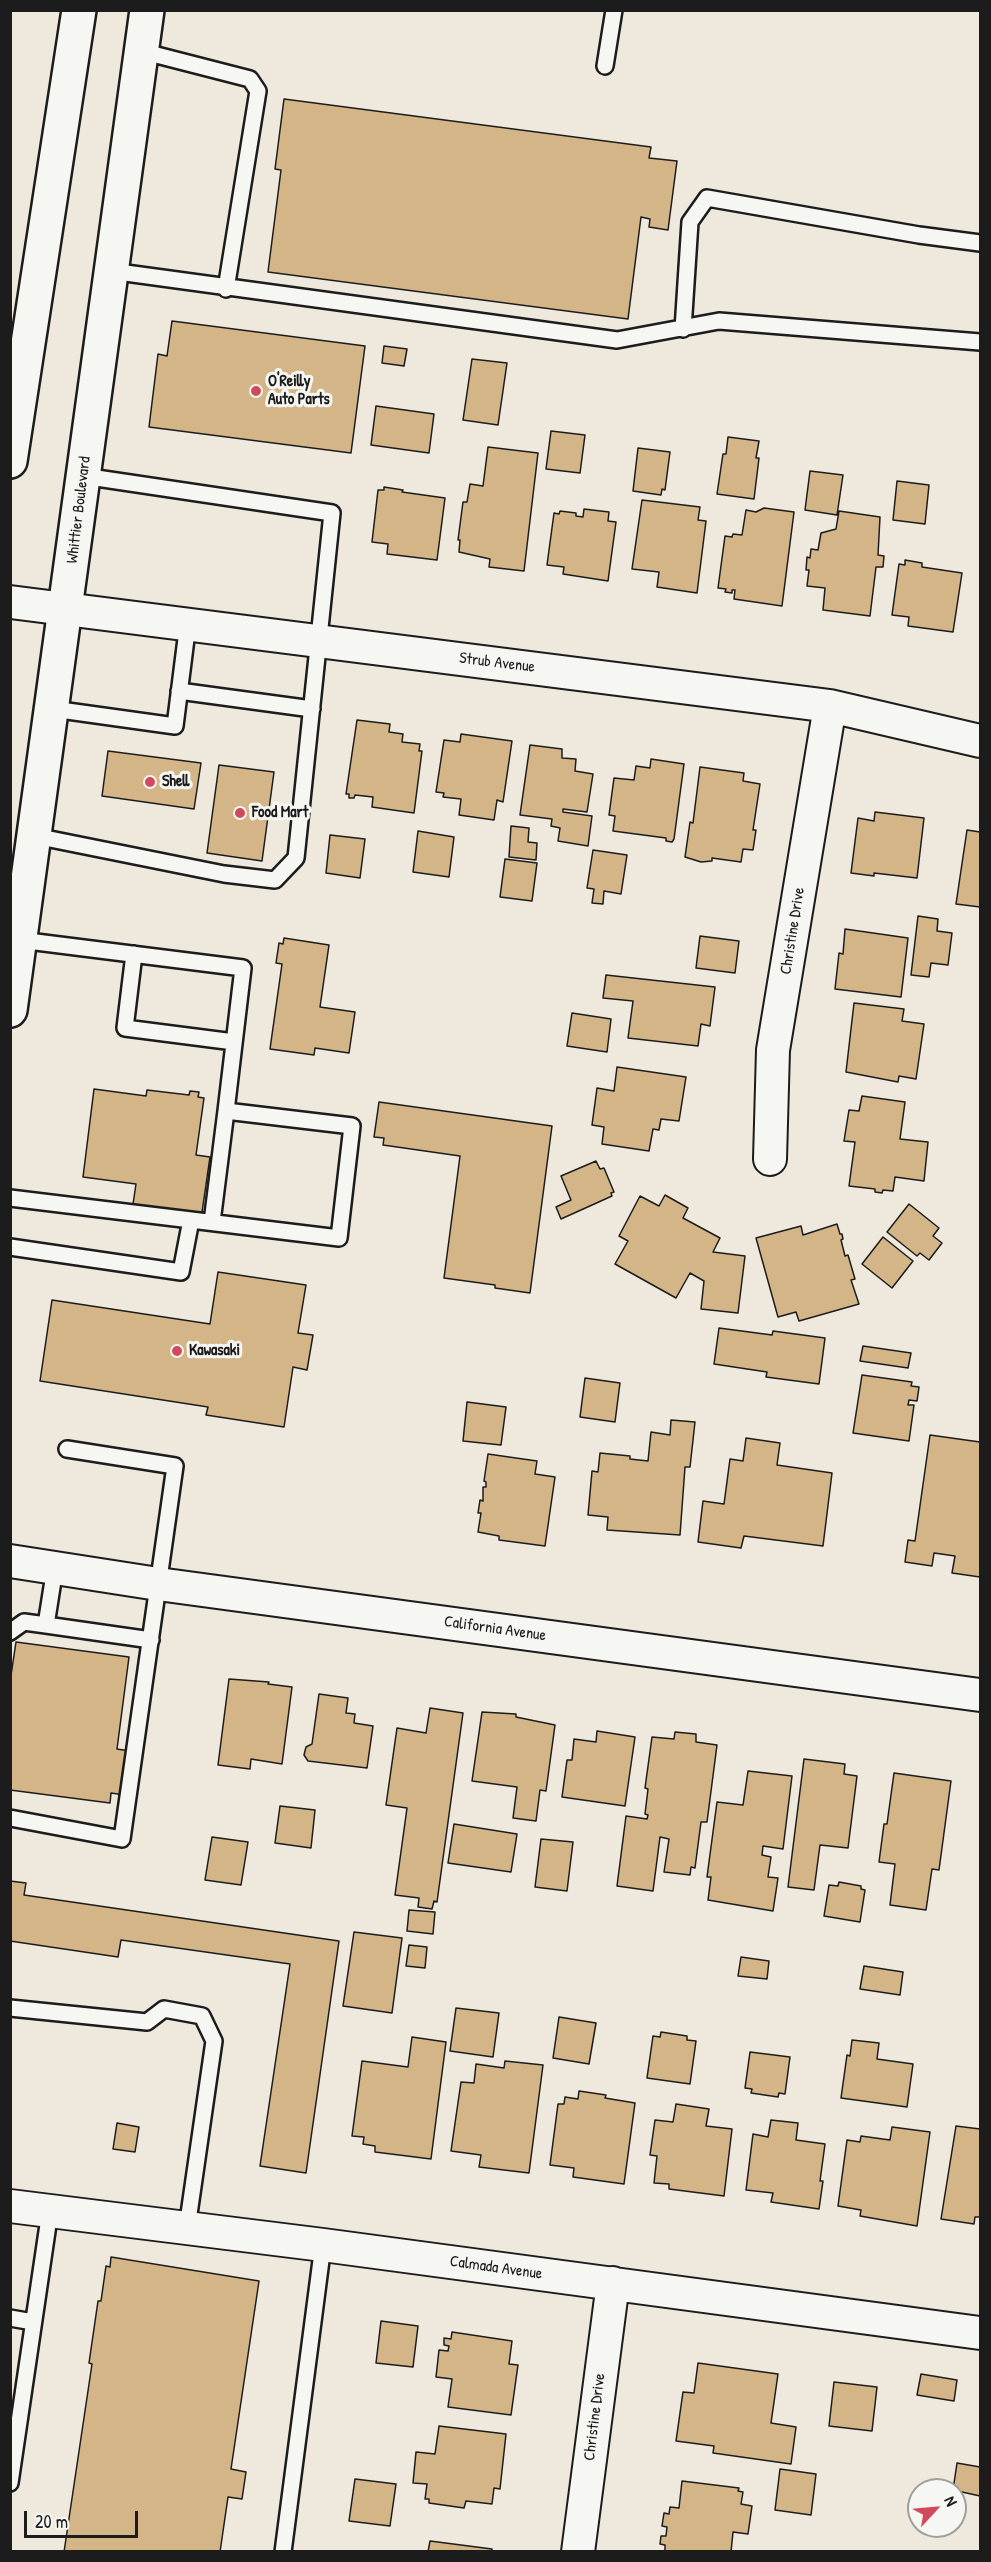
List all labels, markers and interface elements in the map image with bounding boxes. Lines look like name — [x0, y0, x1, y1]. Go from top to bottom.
place label: O'Reilly Auto Parts — [268, 372, 330, 410]
marker: O'Reilly Auto Parts — [249, 384, 263, 398]
street label: Whittier Boulevard — [63, 455, 95, 565]
street label: Strub Avenue — [458, 649, 536, 677]
place label: Shell — [162, 772, 189, 792]
marker: Shell — [143, 775, 157, 789]
place label: Food Mart — [252, 803, 308, 823]
marker: Food Mart — [233, 806, 247, 820]
street label: Christine Drive — [777, 886, 809, 976]
place label: Kawasaki — [189, 1341, 240, 1361]
marker: Kawasaki — [170, 1344, 184, 1358]
street label: California Avenue — [443, 1612, 547, 1646]
street label: Calmada Avenue — [449, 2252, 543, 2284]
street label: Christine Drive — [580, 2372, 610, 2462]
north arrow — [907, 2478, 967, 2538]
text: N — [940, 2492, 963, 2510]
scale bar — [27, 2499, 141, 2537]
text: 20 m — [35, 2509, 68, 2534]

